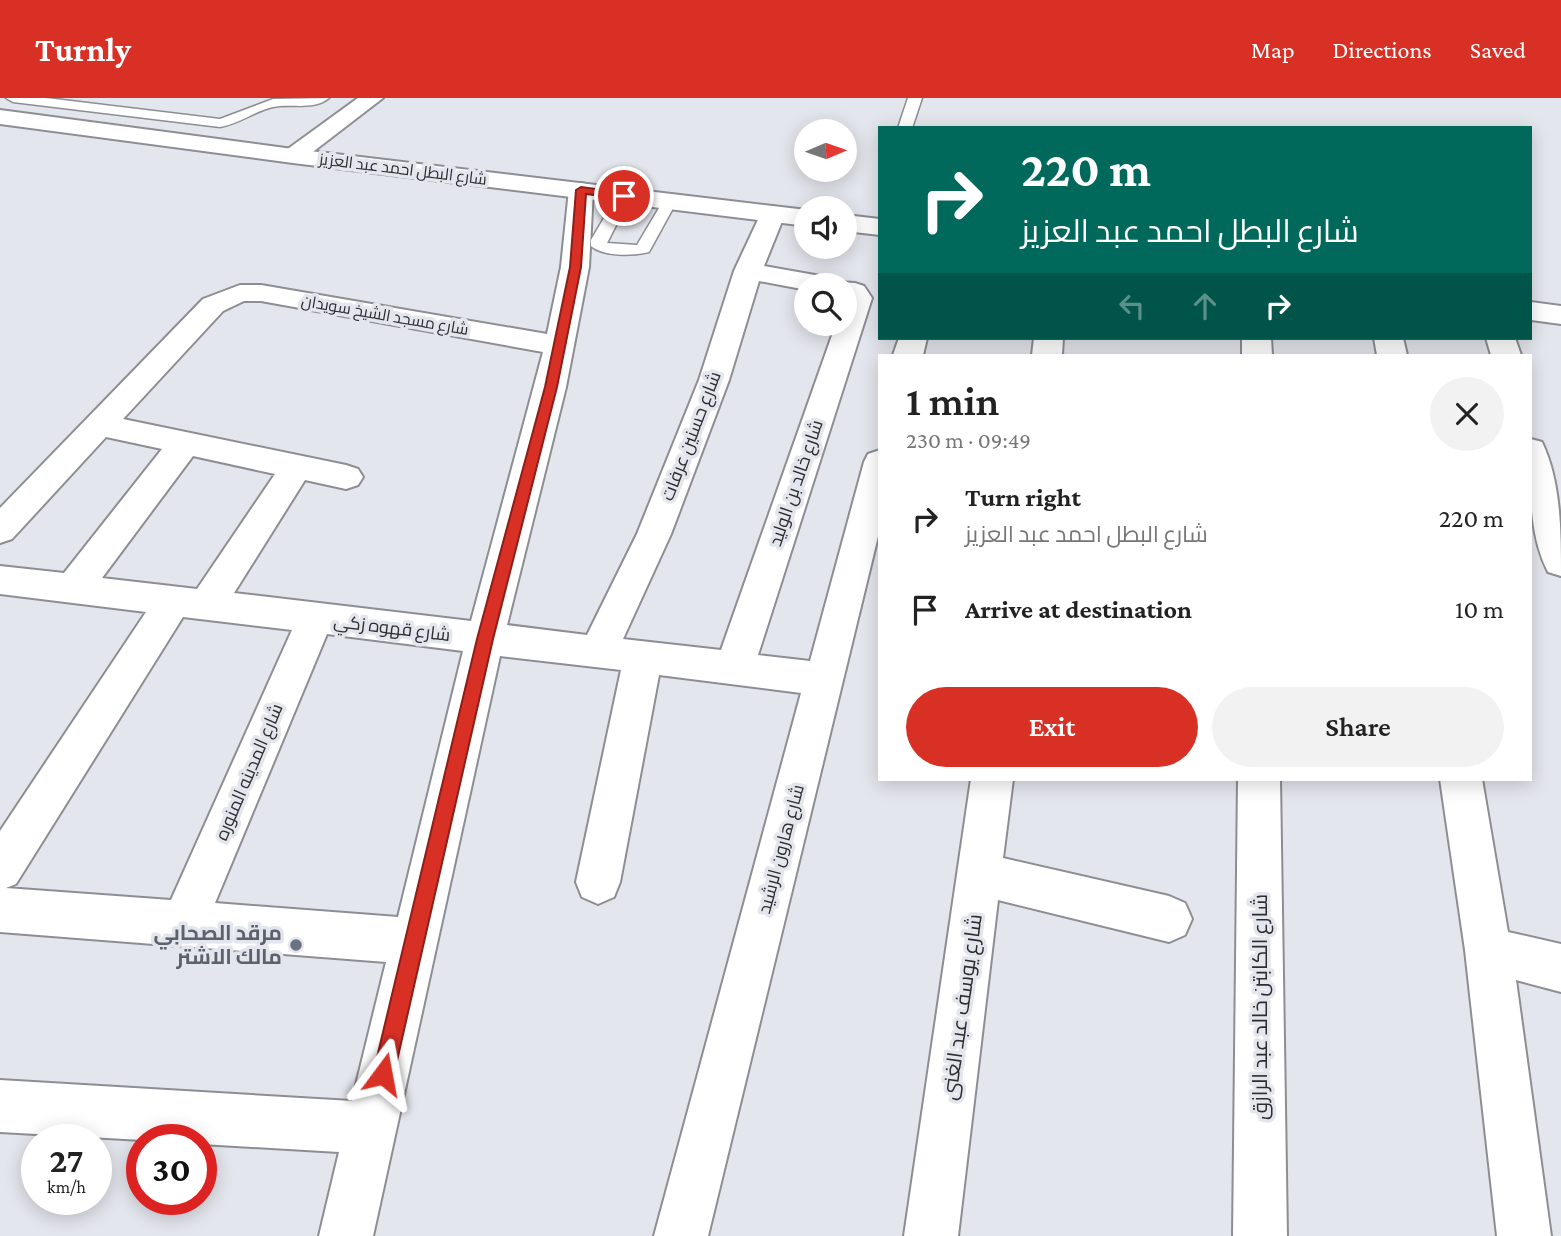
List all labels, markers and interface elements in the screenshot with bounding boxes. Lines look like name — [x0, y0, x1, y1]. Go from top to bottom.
text: Turnly — [35, 31, 131, 68]
text: Map — [1251, 36, 1295, 63]
text: Directions — [1333, 36, 1432, 63]
text: Saved — [1470, 36, 1526, 63]
north arrow — [794, 119, 858, 182]
map controls — [794, 119, 857, 336]
text: 220 m — [1021, 142, 1151, 197]
street label: شارع البطل احمد عبد العزيز — [317, 150, 488, 191]
icon: right — [906, 154, 997, 245]
pin — [594, 166, 654, 226]
icon: arrive — [605, 177, 643, 215]
button: sound — [794, 196, 857, 259]
text: شارع البطل احمد عبد العزيز — [1021, 213, 1359, 249]
button: search — [794, 273, 857, 336]
icon: left — [1113, 287, 1151, 325]
icon: ahead — [1186, 287, 1224, 325]
icon: right — [1259, 287, 1297, 325]
street label: شارع مسجد الشيخ سويدان — [299, 292, 470, 341]
street label: شارع حسنين عرفات — [657, 369, 727, 504]
text: 1 min — [906, 377, 999, 424]
button: close — [1430, 377, 1504, 451]
street label: شارع خالد بن الوليد — [765, 417, 829, 549]
text: 230 m · 09:49 — [906, 427, 1031, 453]
text: Turn right — [965, 483, 1081, 512]
icon: right — [906, 500, 944, 538]
text: 220 m — [1439, 504, 1504, 533]
text: شارع البطل احمد عبد العزيز — [965, 521, 1208, 547]
icon: arrive — [906, 591, 944, 629]
text: Arrive at destination — [965, 595, 1192, 624]
text: 10 m — [1455, 595, 1504, 624]
street label: شارع قهوه زكي — [332, 611, 451, 649]
button: Exit — [906, 687, 1198, 767]
button: Share — [1212, 687, 1504, 767]
street label: شارع المدينه المنوره — [211, 701, 289, 844]
street label: شارع هارون الرشيد — [754, 782, 810, 916]
street label: شارع الكابتن خالد عبد الرازق — [1248, 894, 1274, 1120]
street label: شارع يوسف عبد الغنى — [937, 912, 989, 1102]
place label: مرقد الصحابي مالك الاشتر — [154, 921, 282, 969]
marker: مرقد الصحابي مالك الاشتر — [288, 937, 304, 953]
position arrow — [346, 1037, 420, 1111]
speed limit sign: 30 — [126, 1124, 217, 1215]
text: 27 — [50, 1141, 83, 1180]
text: km/h — [47, 1177, 86, 1197]

